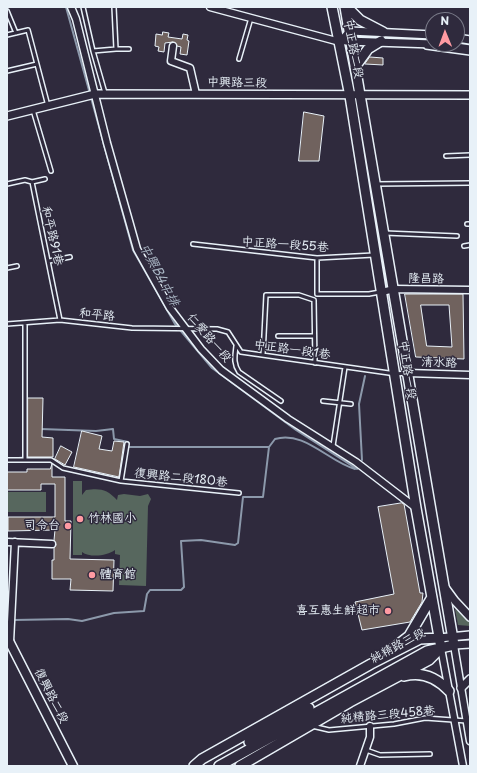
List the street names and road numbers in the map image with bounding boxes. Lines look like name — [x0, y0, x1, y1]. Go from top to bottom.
street label: 中正路二段 — [340, 18, 366, 80]
street label: 中興路三段 — [207, 75, 267, 91]
street label: 和平路91巷 — [38, 205, 66, 267]
street label: 中正路一段55巷 — [241, 235, 329, 255]
street label: 隆昌路 — [408, 271, 444, 287]
street label: 和平路 — [78, 306, 116, 324]
street label: 仁愛路一段 — [184, 311, 234, 365]
street label: 中正路一段1巷 — [253, 337, 331, 363]
street label: 中正路一段 — [395, 339, 419, 401]
street label: 清水路 — [421, 355, 457, 371]
street label: 復興路二段180巷 — [134, 466, 228, 490]
street label: 純精路三段 — [368, 626, 428, 666]
street label: 復興路二段 — [31, 666, 71, 726]
street label: 純精路三段458巷 — [340, 704, 436, 726]

